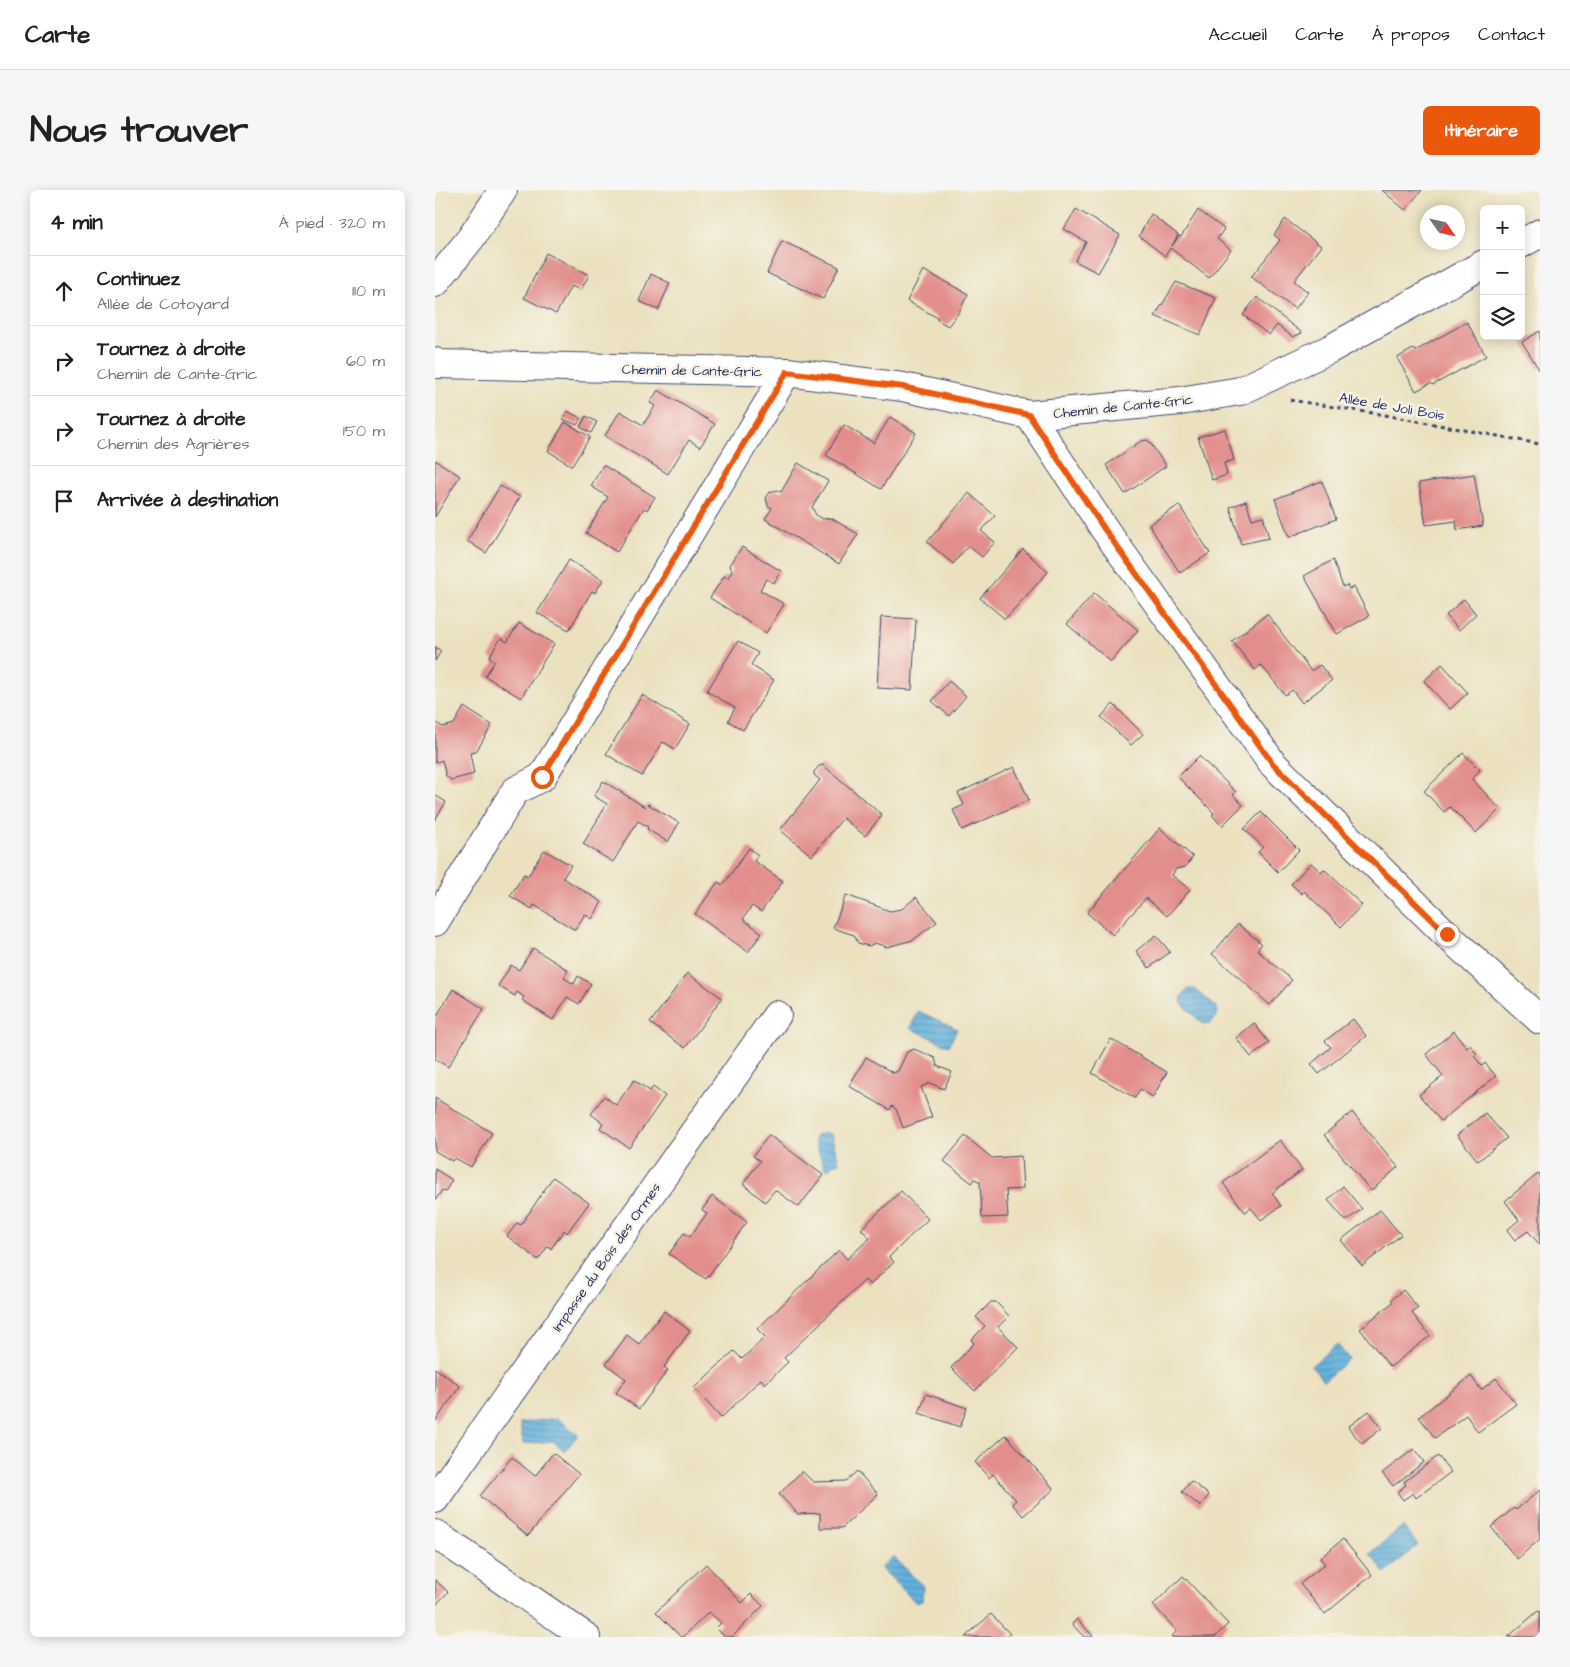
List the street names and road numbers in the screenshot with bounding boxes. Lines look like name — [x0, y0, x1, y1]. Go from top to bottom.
street label: Chemin de Cante-Gric — [622, 360, 762, 382]
street label: Allée de Joli Bois — [1338, 388, 1446, 426]
street label: Chemin de Cante-Gric — [1052, 390, 1194, 424]
street label: Impasse du Bois des Ormes — [548, 1179, 666, 1336]

